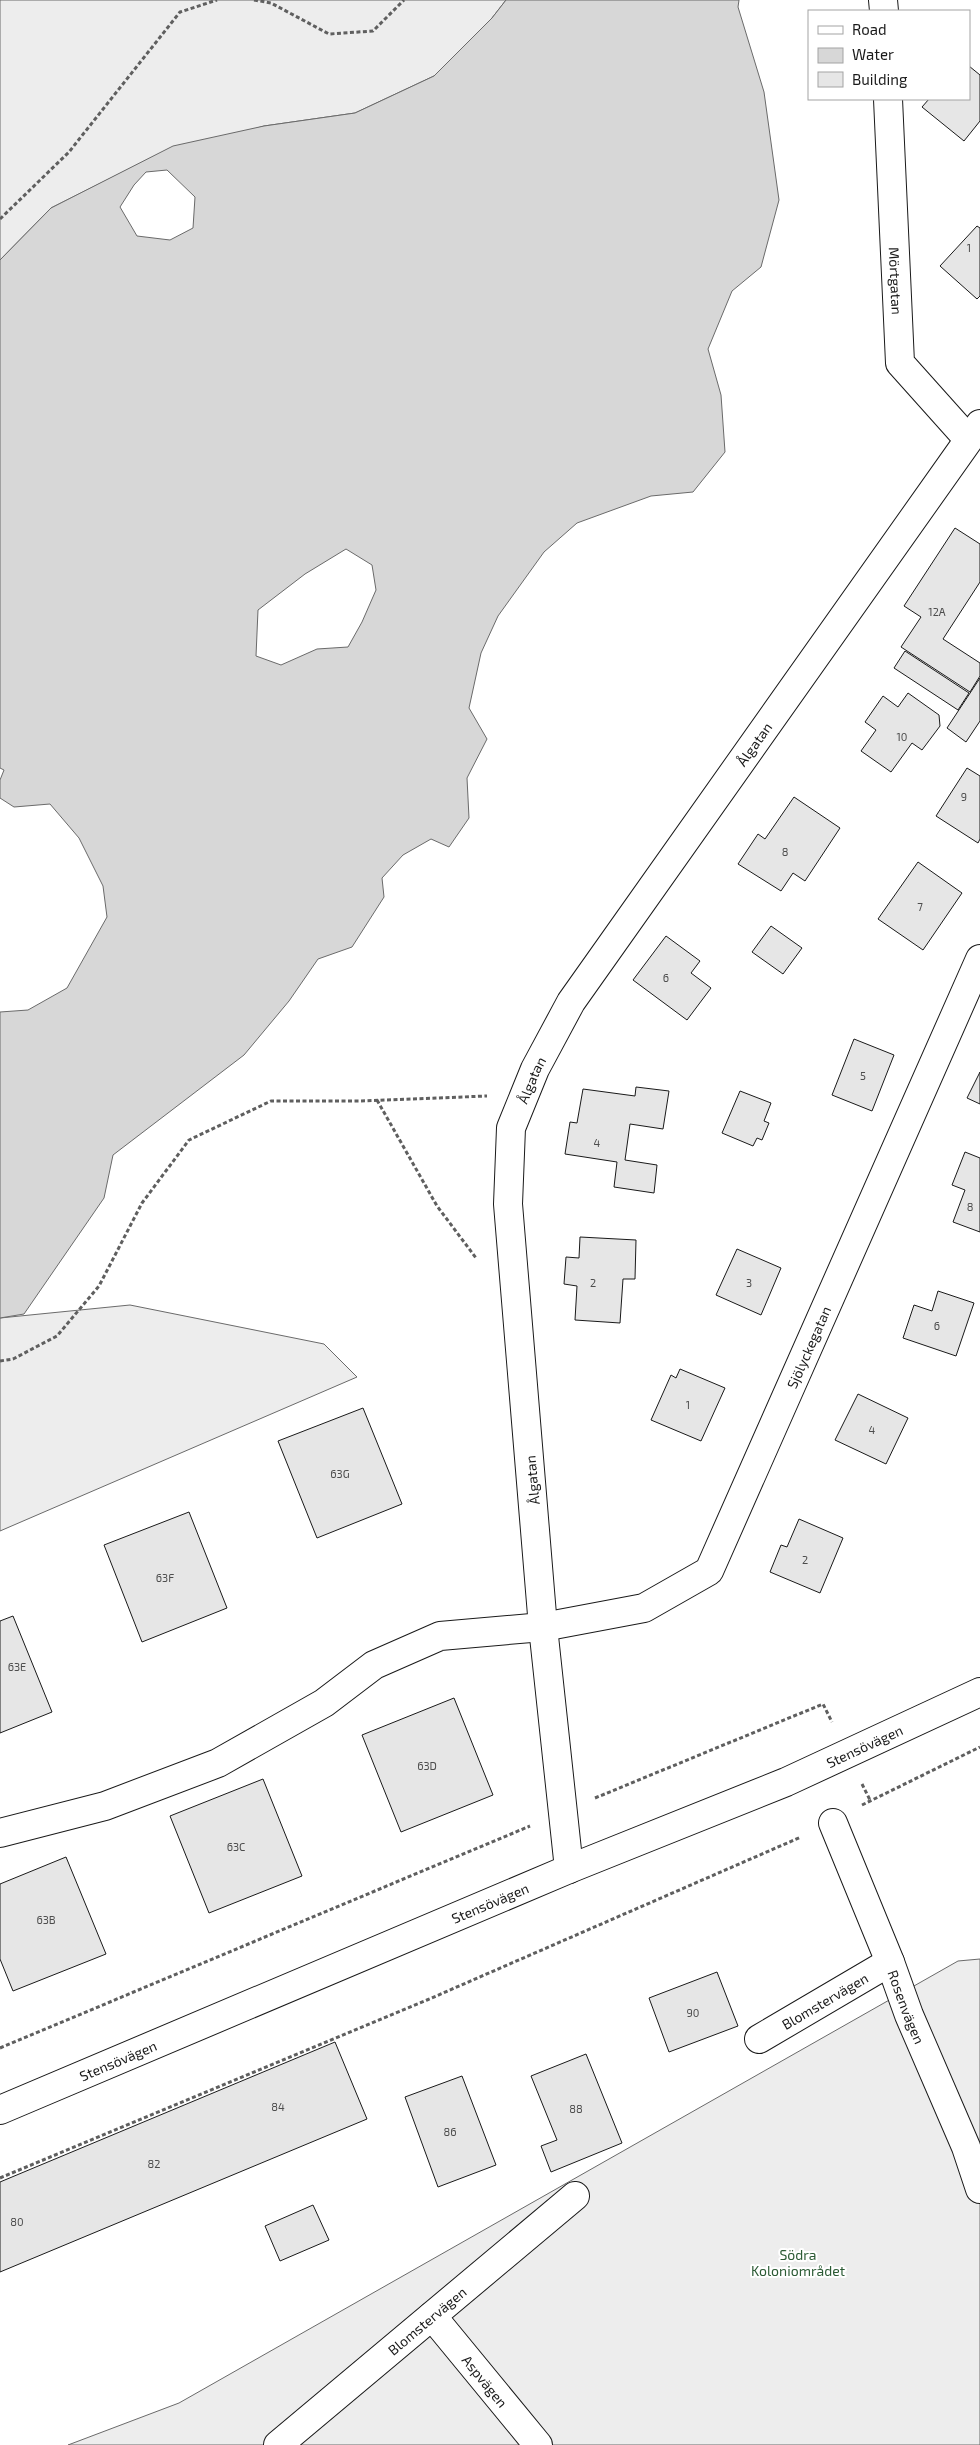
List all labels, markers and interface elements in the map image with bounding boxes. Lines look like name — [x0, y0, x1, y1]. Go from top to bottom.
legend — [808, 10, 970, 100]
text: Road — [852, 20, 887, 38]
text: Water — [852, 45, 894, 63]
text: Building — [852, 70, 908, 88]
house number: 1 — [967, 241, 971, 254]
street label: Mörtgatan — [886, 247, 906, 315]
house number: 12A — [928, 605, 946, 618]
street label: Ålgatan — [732, 719, 775, 769]
house number: 10 — [896, 730, 908, 743]
house number: 9 — [961, 790, 967, 803]
house number: 8 — [782, 845, 788, 858]
house number: 7 — [917, 900, 923, 913]
house number: 6 — [663, 971, 669, 984]
street label: Ålgatan — [513, 1053, 549, 1106]
house number: 5 — [860, 1069, 866, 1082]
house number: 4 — [594, 1136, 601, 1149]
house number: 8 — [967, 1200, 973, 1213]
house number: 2 — [590, 1276, 596, 1289]
house number: 3 — [746, 1276, 752, 1289]
street label: Sjölyckegatan — [783, 1303, 834, 1391]
house number: 6 — [934, 1319, 940, 1332]
house number: 1 — [686, 1398, 690, 1411]
house number: 4 — [869, 1423, 876, 1436]
street label: Ålgatan — [521, 1455, 543, 1505]
house number: 63G — [330, 1467, 350, 1480]
house number: 2 — [802, 1553, 808, 1566]
house number: 63F — [156, 1571, 174, 1584]
house number: 63E — [8, 1660, 26, 1673]
street label: Stensövägen — [823, 1721, 905, 1771]
house number: 63D — [417, 1759, 437, 1772]
house number: 63C — [227, 1840, 245, 1853]
street label: Stensövägen — [449, 1879, 531, 1926]
house number: 63B — [36, 1913, 56, 1926]
street label: Rosenvägen — [885, 1967, 929, 2046]
street label: Blomstervägen — [778, 1969, 871, 2032]
house number: 90 — [687, 2006, 699, 2019]
street label: Stensövägen — [77, 2036, 159, 2084]
house number: 84 — [271, 2100, 285, 2113]
house number: 88 — [569, 2102, 583, 2115]
house number: 86 — [444, 2125, 456, 2138]
house number: 82 — [148, 2157, 160, 2170]
house number: 80 — [10, 2215, 24, 2228]
park label: Södra Koloniområdet — [751, 2246, 845, 2279]
street label: Blomstervägen — [384, 2283, 469, 2358]
street label: Aspvägen — [459, 2351, 512, 2410]

